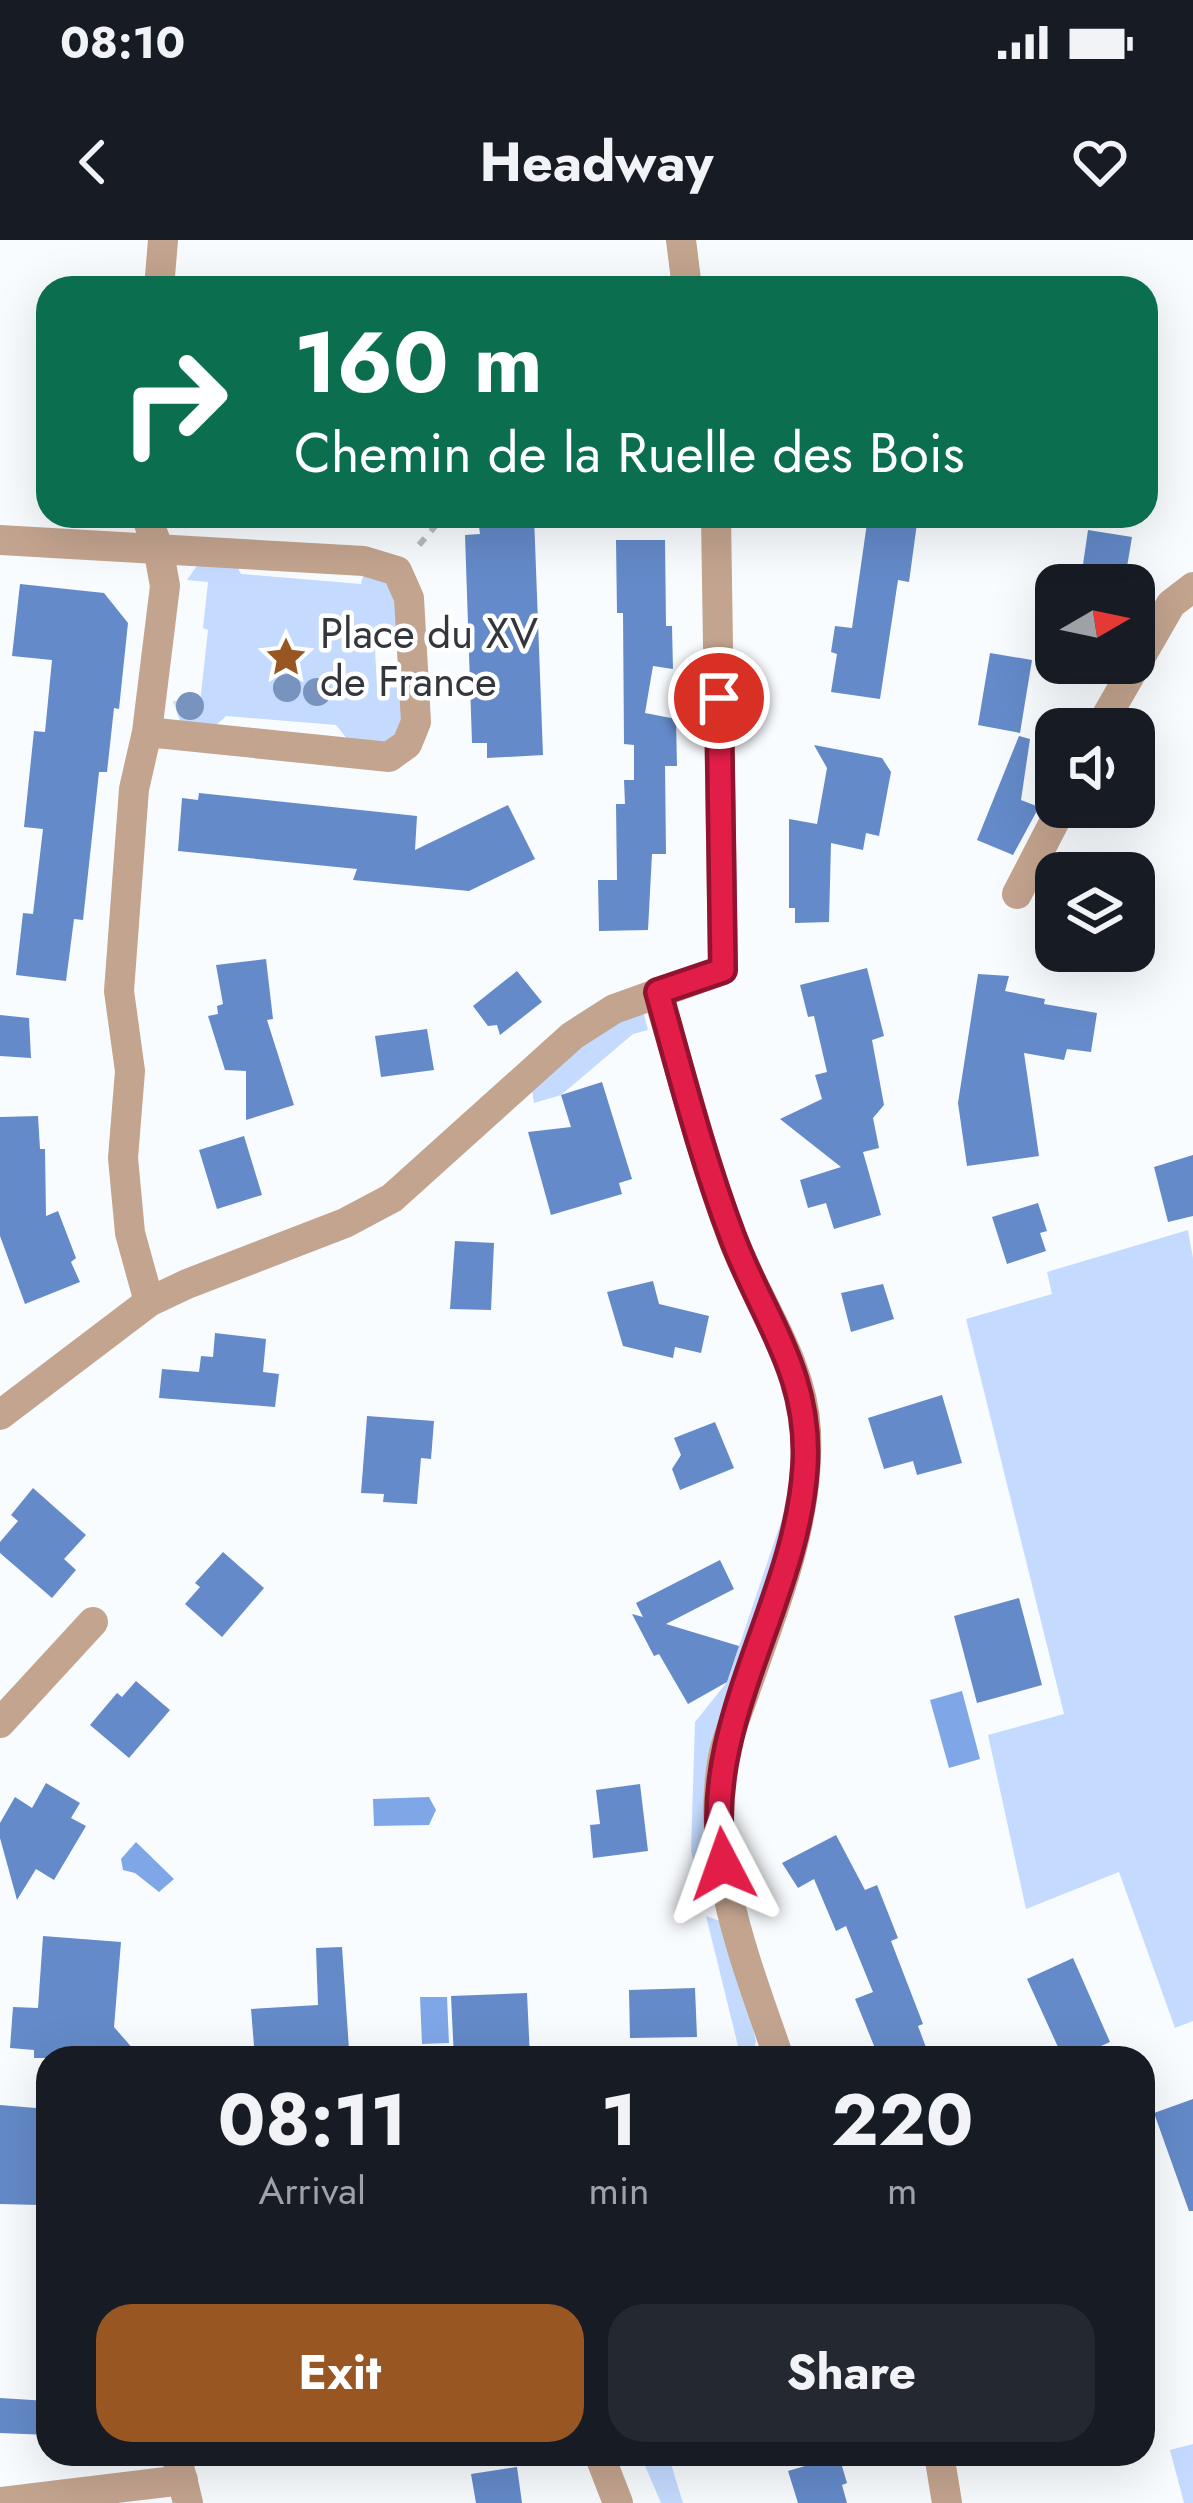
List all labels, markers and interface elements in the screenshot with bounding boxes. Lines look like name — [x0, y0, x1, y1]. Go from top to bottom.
text: 08:10 — [60, 10, 185, 75]
text: Headway — [480, 123, 713, 201]
icon: back — [60, 129, 126, 195]
icon: heart — [1067, 129, 1133, 195]
text: 160 m — [294, 302, 543, 424]
icon: right — [96, 324, 252, 480]
text: Chemin de la Ruelle des Bois — [294, 414, 964, 492]
north arrow — [1035, 564, 1155, 684]
map controls — [1035, 564, 1155, 972]
place label: Place du XV de France — [320, 603, 538, 712]
place icon: Place du XV de France — [263, 634, 309, 680]
pin — [668, 647, 770, 749]
icon: arrive — [686, 665, 752, 731]
button: sound — [1035, 708, 1155, 828]
button: layers — [1035, 852, 1155, 972]
position arrow — [660, 1801, 786, 1927]
text: 08:11 — [218, 2068, 407, 2172]
text: 1 — [601, 2068, 637, 2172]
text: 220 — [831, 2068, 973, 2172]
text: Arrival — [259, 2162, 366, 2219]
text: min — [589, 2162, 650, 2219]
text: m — [887, 2162, 918, 2219]
button: Exit — [96, 2304, 584, 2442]
button: Share — [608, 2304, 1095, 2442]

